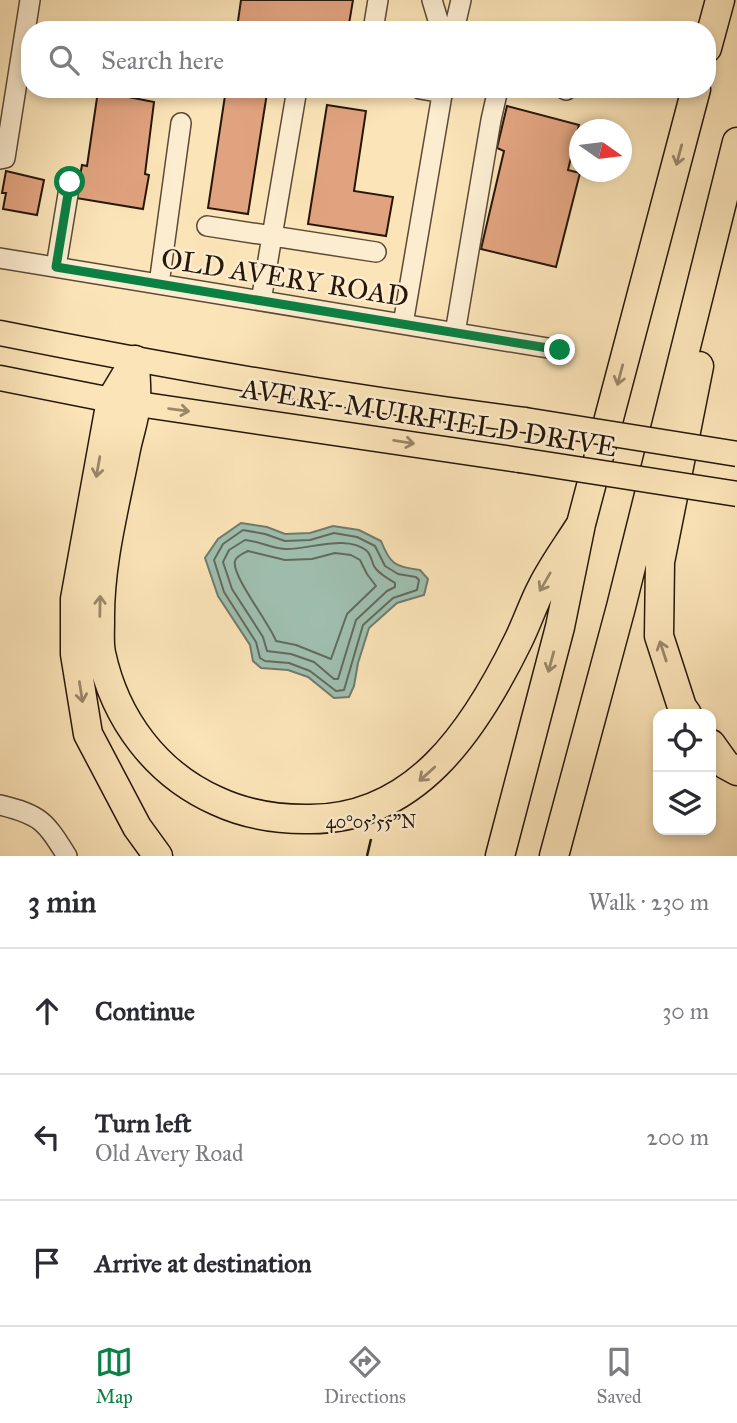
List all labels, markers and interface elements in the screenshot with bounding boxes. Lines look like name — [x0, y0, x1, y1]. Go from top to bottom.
search box — [21, 21, 716, 98]
icon: search — [45, 41, 83, 79]
text: Search here — [101, 44, 224, 76]
north arrow — [569, 119, 632, 182]
one-way arrow — [672, 143, 685, 166]
route start — [54, 166, 85, 197]
street label: OLD AVERY ROAD — [159, 241, 411, 314]
route end — [544, 334, 575, 365]
one-way arrow — [613, 364, 626, 386]
street label: AVERY-MUIRFIELD DRIVE — [238, 370, 619, 464]
one-way arrow — [167, 404, 190, 417]
one-way arrow — [392, 436, 415, 449]
one-way arrow — [91, 455, 105, 478]
one-way arrow — [538, 572, 552, 592]
one-way arrow — [94, 595, 107, 618]
one-way arrow — [656, 640, 669, 662]
one-way arrow — [544, 651, 557, 673]
one-way arrow — [75, 680, 88, 703]
map controls — [653, 709, 716, 835]
button: locate — [653, 709, 716, 772]
one-way arrow — [419, 766, 436, 783]
button: layers — [653, 772, 716, 835]
text: 40°05'55"N — [326, 811, 416, 833]
text: 3 min — [28, 884, 96, 920]
text: Walk · 230 m — [589, 888, 709, 916]
icon: ahead — [28, 992, 66, 1030]
text: Continue — [95, 995, 195, 1027]
text: 30 m — [662, 997, 709, 1025]
text: Turn left — [95, 1107, 191, 1139]
icon: left — [28, 1118, 66, 1156]
text: 200 m — [647, 1123, 709, 1151]
text: Old Avery Road — [95, 1139, 243, 1167]
icon: arrive — [28, 1244, 66, 1282]
text: Arrive at destination — [95, 1247, 312, 1279]
tab: Map — [95, 1343, 133, 1408]
tab: Directions — [324, 1343, 406, 1408]
tab: Saved — [597, 1343, 642, 1408]

